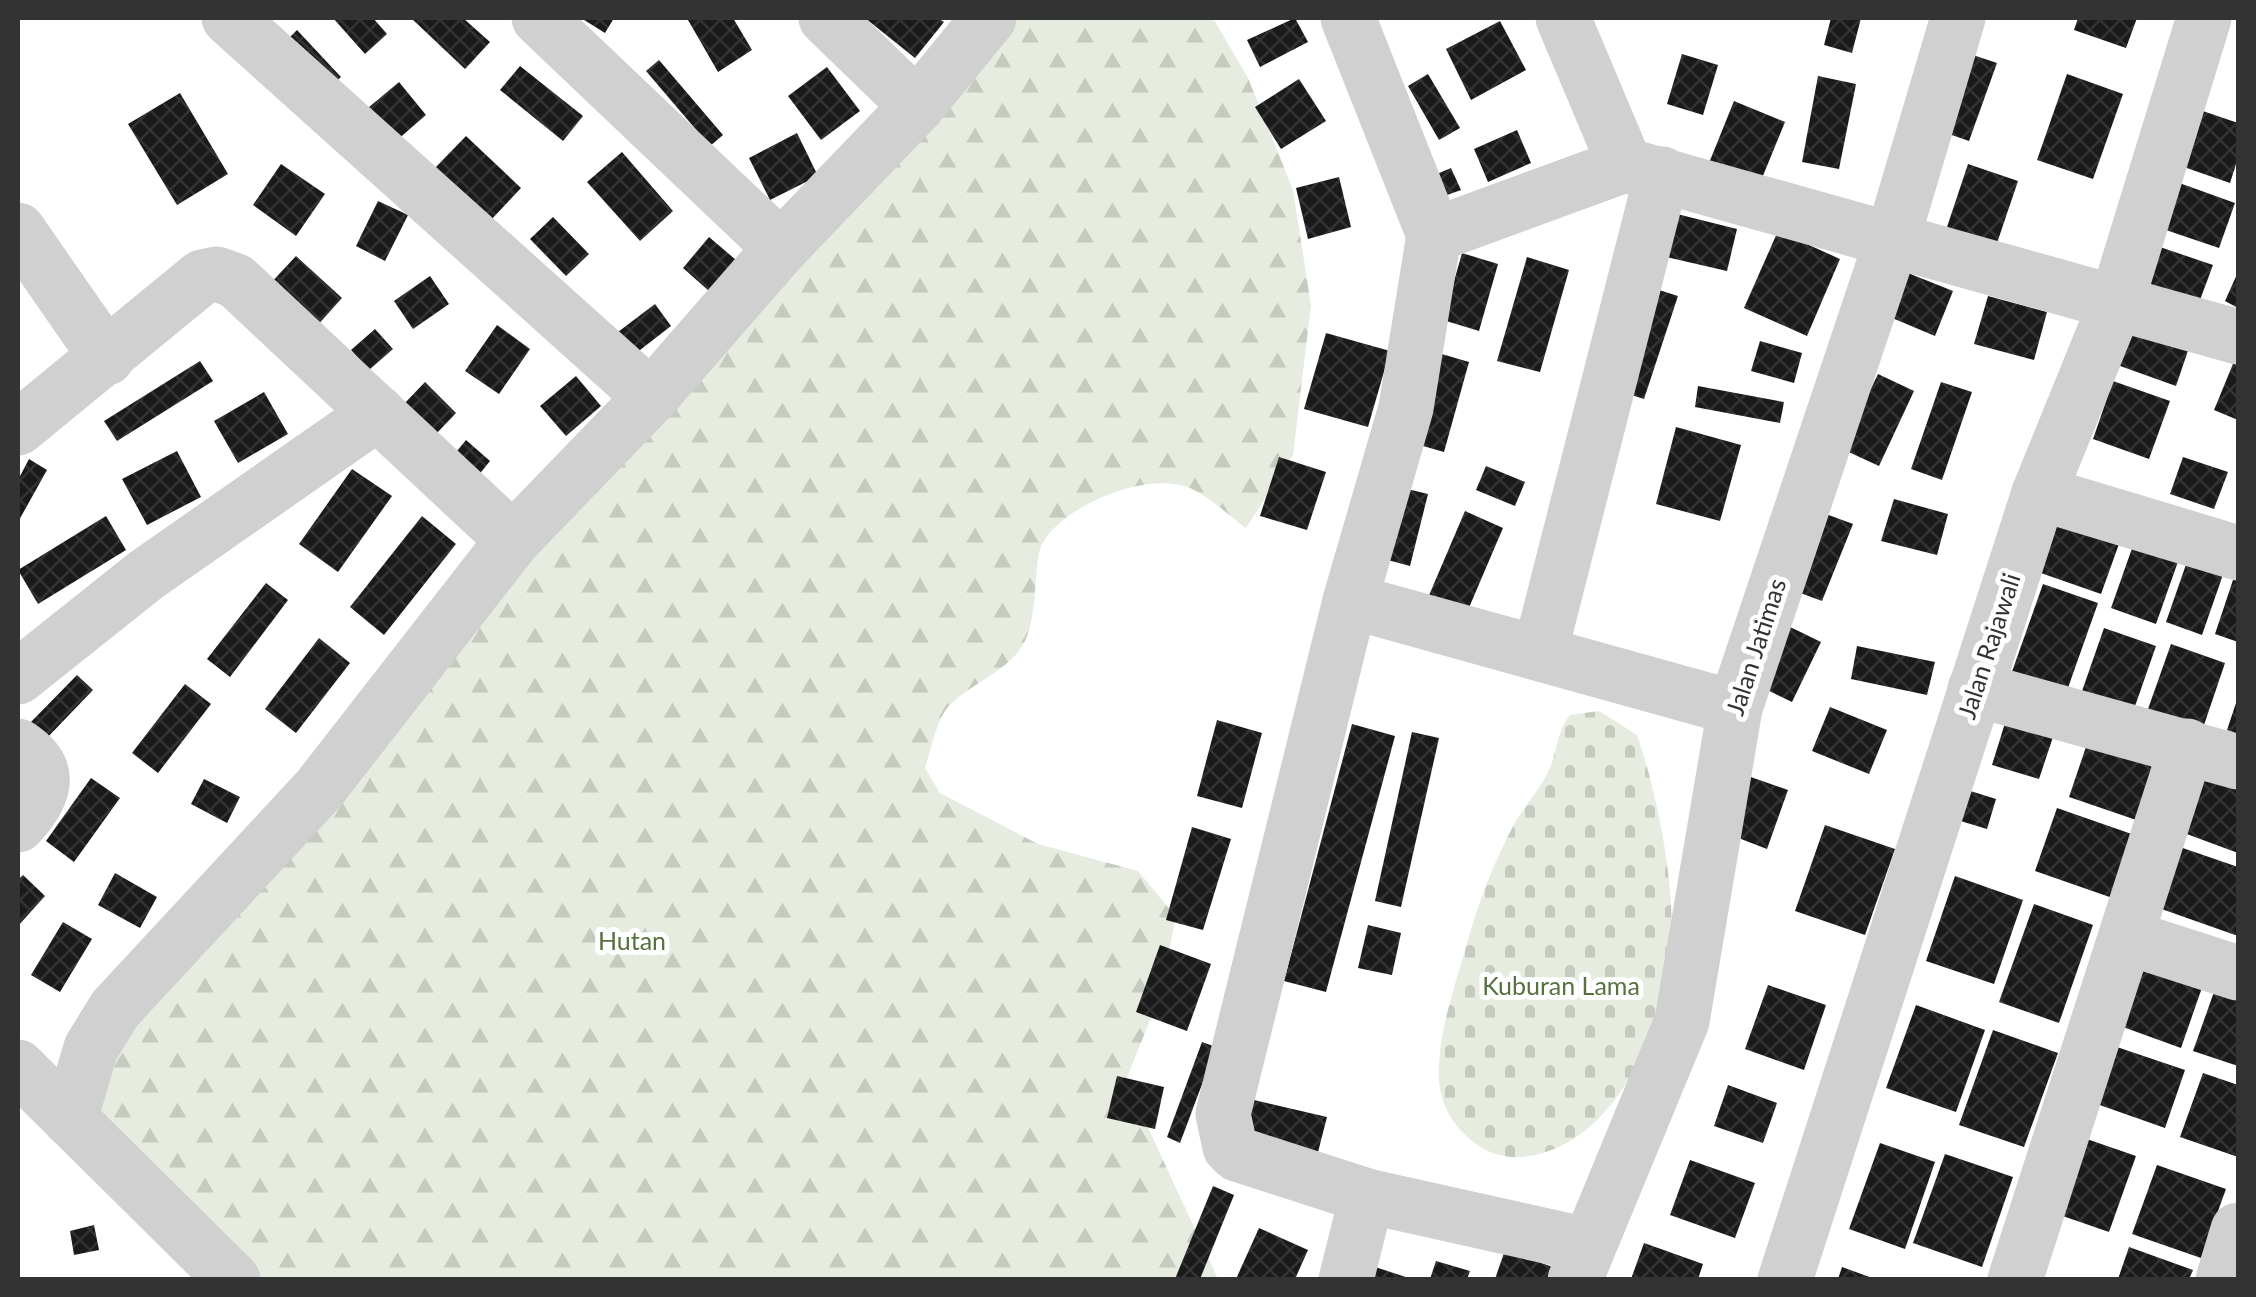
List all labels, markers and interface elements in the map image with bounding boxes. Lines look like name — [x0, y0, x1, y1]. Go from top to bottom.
street label: Jalan Rajawali — [1950, 569, 2026, 722]
street label: Jalan Jatimas — [1719, 575, 1791, 719]
park label: Hutan — [598, 925, 666, 955]
park label: Kuburan Lama — [1482, 970, 1640, 1000]

